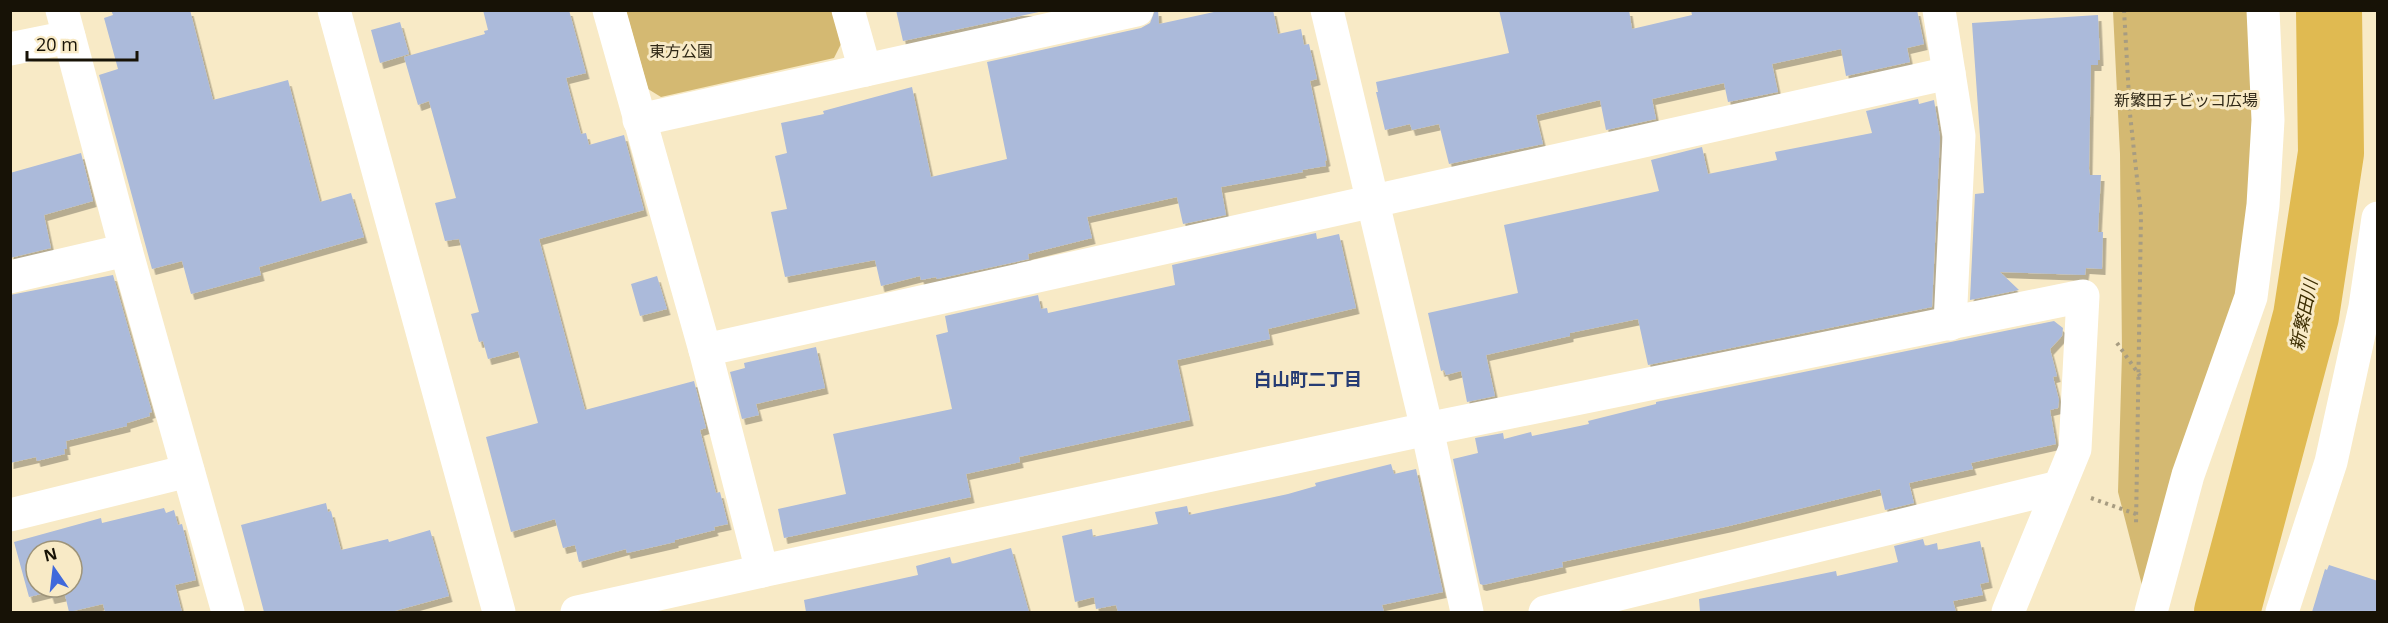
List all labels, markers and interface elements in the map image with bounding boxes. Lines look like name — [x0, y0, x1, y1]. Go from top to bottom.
scale bar — [27, 24, 136, 62]
text: 20 m — [36, 32, 78, 56]
park label: 東方公園 — [649, 40, 713, 62]
park label: 新繁田チビッコ広場 — [2114, 89, 2258, 111]
water label: 新繁田川 — [2284, 275, 2323, 353]
district label: 白山町二丁目 — [1254, 367, 1362, 391]
north arrow — [24, 539, 84, 599]
text: N — [41, 542, 59, 567]

